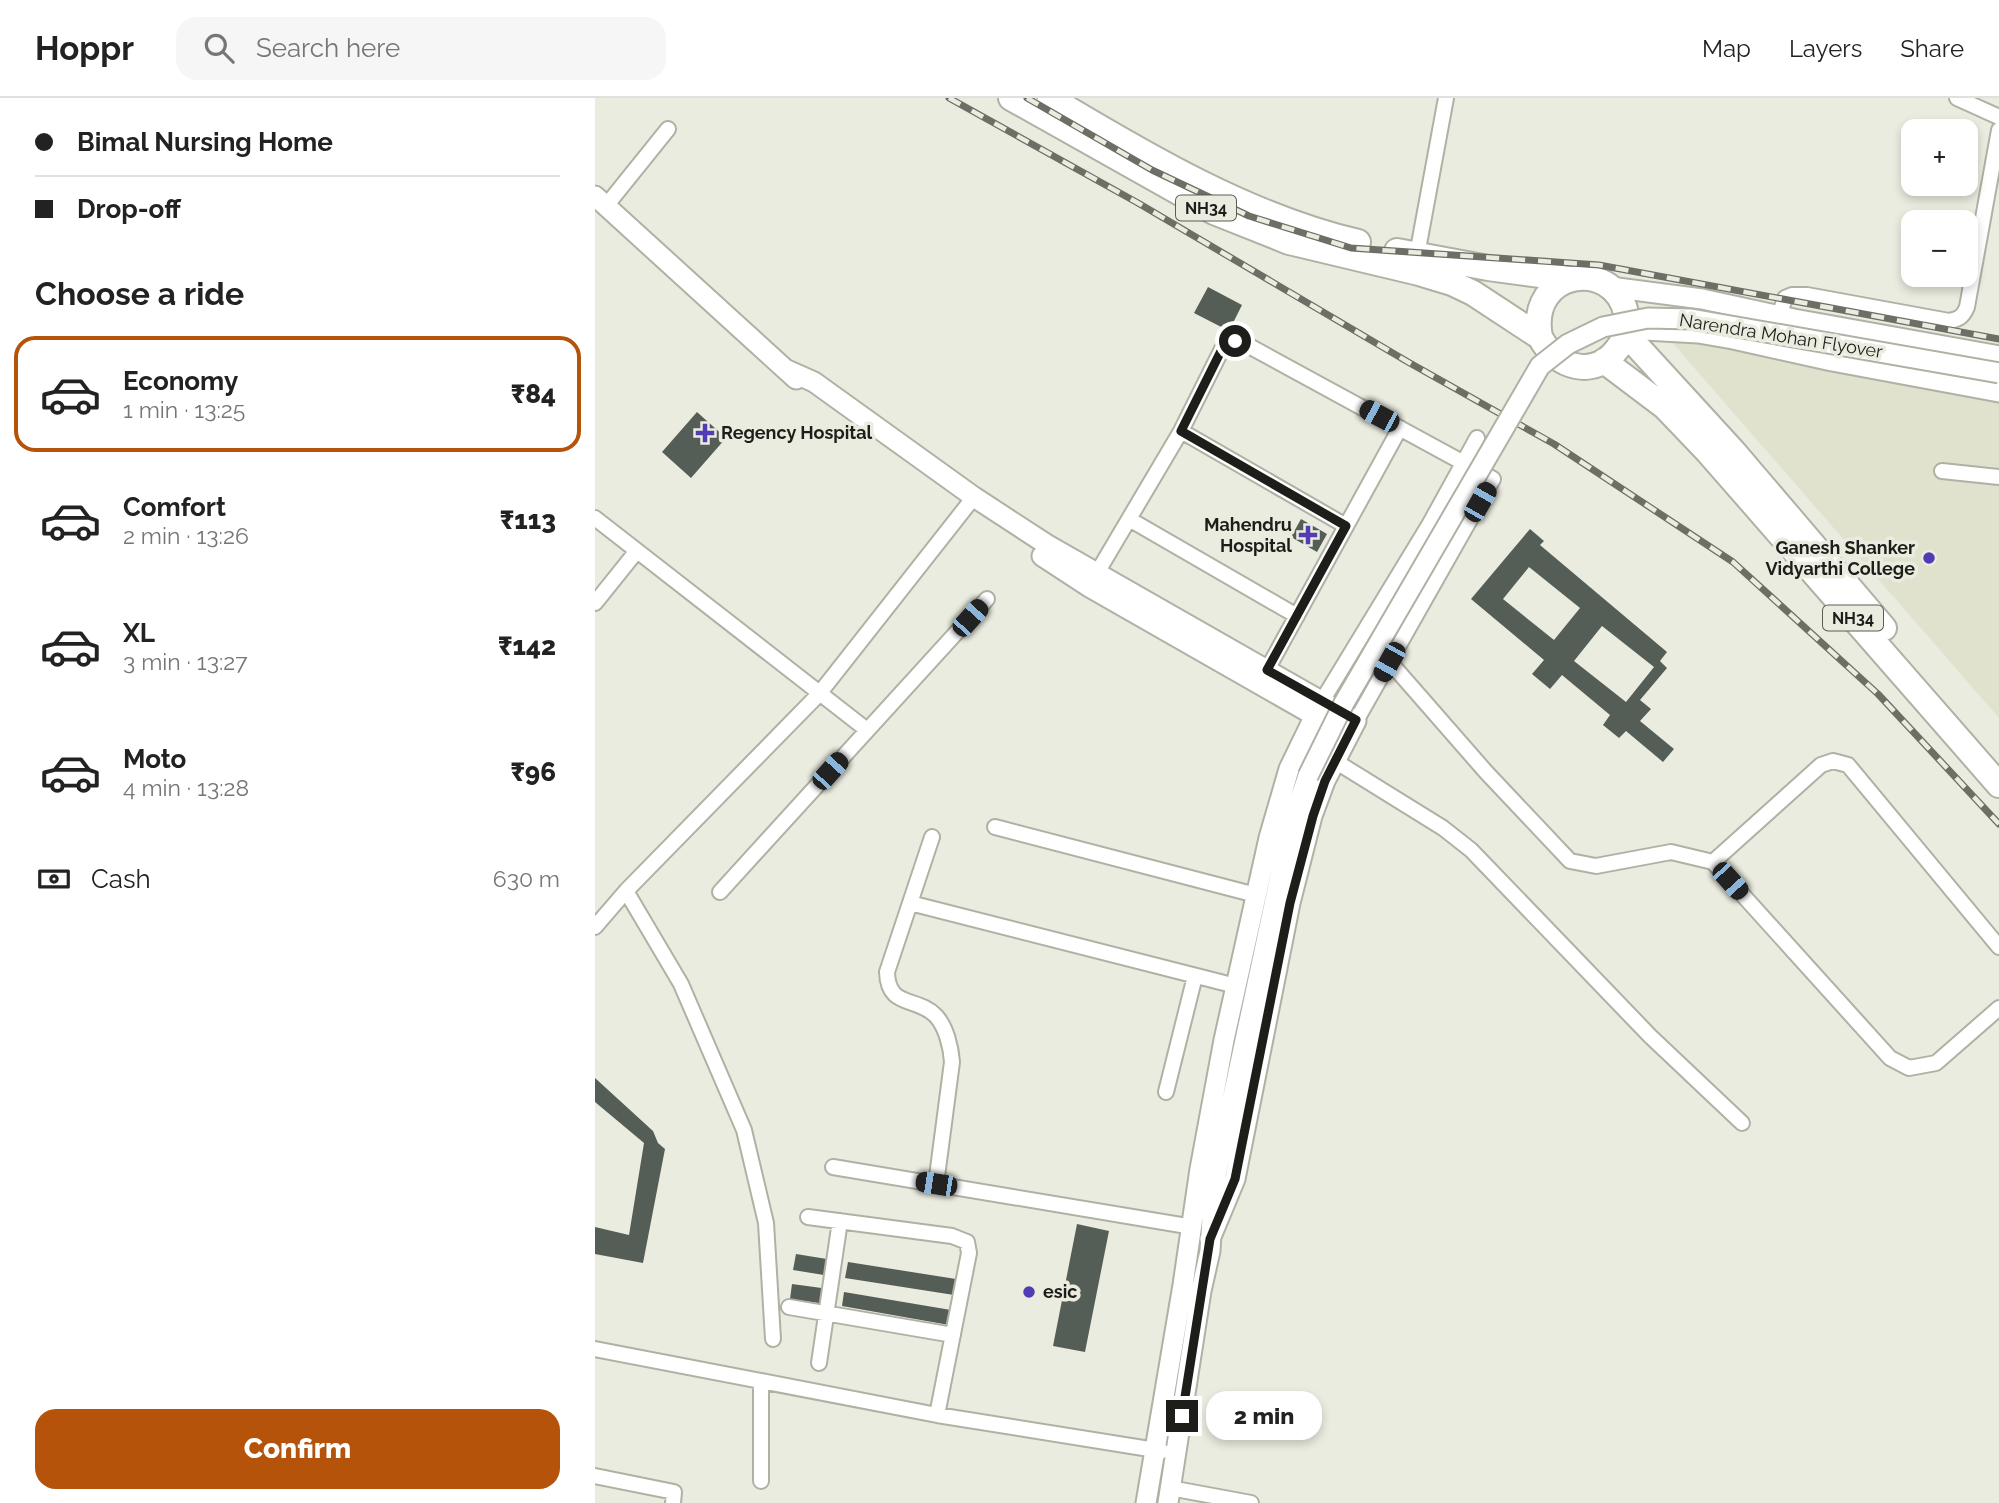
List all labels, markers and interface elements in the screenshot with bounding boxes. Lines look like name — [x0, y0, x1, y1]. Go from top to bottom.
search box — [176, 17, 666, 80]
text: Hoppr — [35, 29, 134, 68]
icon: search — [200, 29, 238, 67]
text: Search here — [256, 33, 400, 63]
text: Map — [1702, 34, 1751, 63]
text: Layers — [1789, 34, 1862, 63]
text: Share — [1900, 34, 1964, 63]
map controls — [1901, 119, 1978, 287]
button: + — [1901, 119, 1978, 196]
text: Bimal Nursing Home — [77, 127, 333, 157]
text: Drop-off — [77, 194, 181, 224]
road number: NH34 — [1176, 195, 1236, 220]
button: − — [1901, 210, 1978, 287]
text: Choose a ride — [35, 275, 244, 312]
street label: Narendra Mohan Flyover — [1678, 309, 1885, 362]
route start — [1219, 325, 1251, 357]
icon: car — [39, 363, 102, 426]
text: Economy — [123, 366, 238, 396]
text: ₹84 — [511, 379, 556, 409]
text: 1 min · 13:25 — [123, 396, 245, 423]
car — [1356, 397, 1403, 435]
place label: Regency Hospital — [721, 422, 873, 443]
marker: Regency Hospital — [695, 423, 715, 443]
car — [1461, 479, 1500, 525]
icon: car — [39, 489, 102, 552]
text: Comfort — [123, 492, 226, 522]
text: ₹113 — [500, 505, 556, 535]
place label: Mahendru Hospital — [1204, 514, 1292, 556]
text: 2 min · 13:26 — [123, 522, 249, 549]
marker: Mahendru Hospital — [1298, 525, 1318, 545]
place label: Ganesh Shanker Vidyarthi College — [1765, 537, 1915, 579]
marker: Ganesh Shanker Vidyarthi College — [1921, 550, 1937, 566]
car — [949, 595, 992, 641]
road number: NH34 — [1823, 606, 1883, 631]
icon: car — [39, 615, 102, 678]
text: XL — [123, 618, 155, 648]
text: ₹142 — [498, 631, 556, 661]
car — [1370, 639, 1409, 685]
text: 3 min · 13:27 — [123, 648, 248, 675]
icon: car — [39, 741, 102, 804]
text: Moto — [123, 744, 186, 774]
car — [809, 748, 852, 794]
text: ₹96 — [510, 757, 556, 787]
text: 4 min · 13:28 — [123, 774, 249, 801]
car — [1709, 858, 1752, 904]
icon: cash — [35, 860, 73, 898]
text: Cash — [91, 864, 151, 894]
text: 630 m — [493, 865, 560, 892]
car — [914, 1170, 959, 1198]
place label: esic — [1043, 1281, 1077, 1302]
marker: esic — [1021, 1284, 1037, 1300]
callout: 2 min — [1207, 1392, 1322, 1440]
route end — [1166, 1400, 1198, 1432]
text: 2 min — [1234, 1402, 1294, 1429]
button: Confirm — [35, 1409, 560, 1489]

